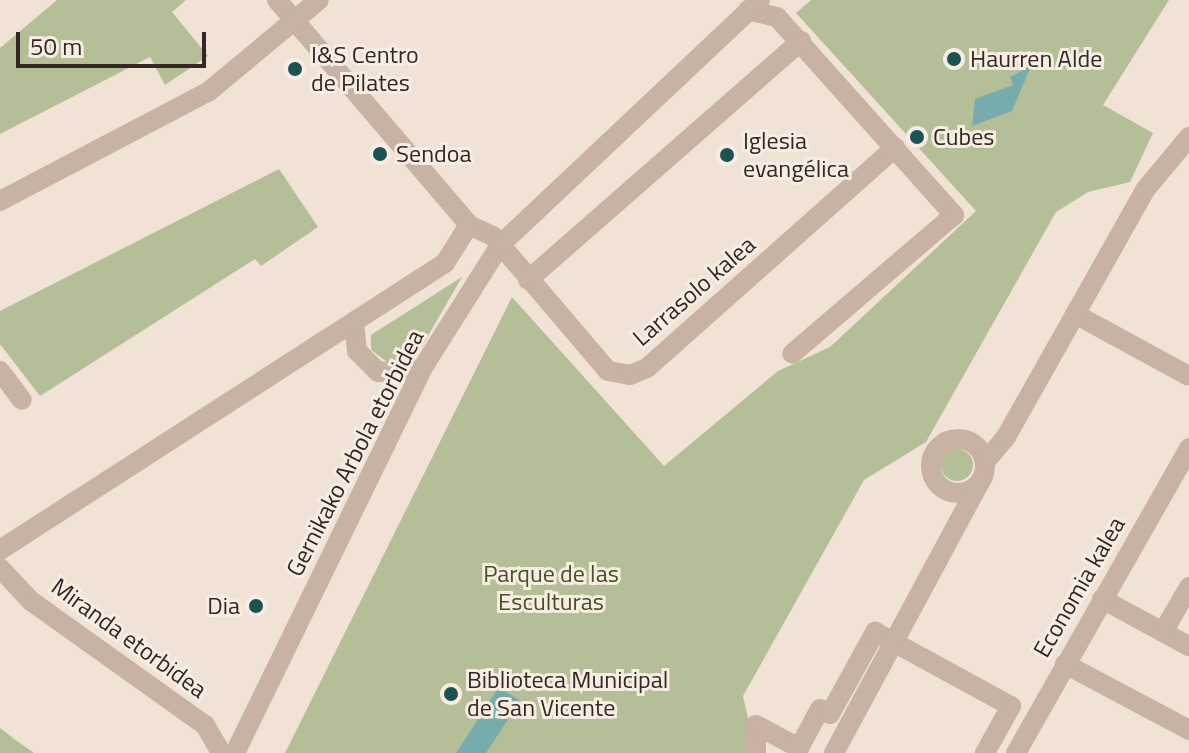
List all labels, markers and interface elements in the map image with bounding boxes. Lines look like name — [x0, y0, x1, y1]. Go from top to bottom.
scale bar — [20, 16, 210, 66]
text: 50 m — [30, 28, 82, 64]
place label: I&S Centro de Pilates — [311, 41, 419, 97]
place label: Haurren Alde — [970, 45, 1102, 73]
marker: Haurren Alde — [945, 50, 963, 68]
marker: I&S Centro de Pilates — [286, 60, 304, 78]
place label: Cubes — [933, 123, 994, 151]
place label: Iglesia evangélica — [743, 127, 849, 183]
marker: Cubes — [908, 128, 926, 146]
place label: Sendoa — [396, 140, 471, 168]
marker: Sendoa — [371, 145, 389, 163]
marker: Iglesia evangélica — [718, 146, 736, 164]
street label: Larrasolo kalea — [627, 230, 761, 352]
street label: Gernikako Arbola etorbidea — [280, 325, 430, 581]
street label: Economia kalea — [1027, 512, 1131, 662]
park label: Parque de las Esculturas — [483, 560, 619, 616]
street label: Miranda etorbidea — [46, 572, 212, 704]
place label: Dia — [207, 592, 240, 620]
marker: Dia — [247, 597, 265, 615]
place label: Biblioteca Municipal de San Vicente — [467, 666, 668, 722]
marker: Biblioteca Municipal de San Vicente — [442, 685, 460, 703]

